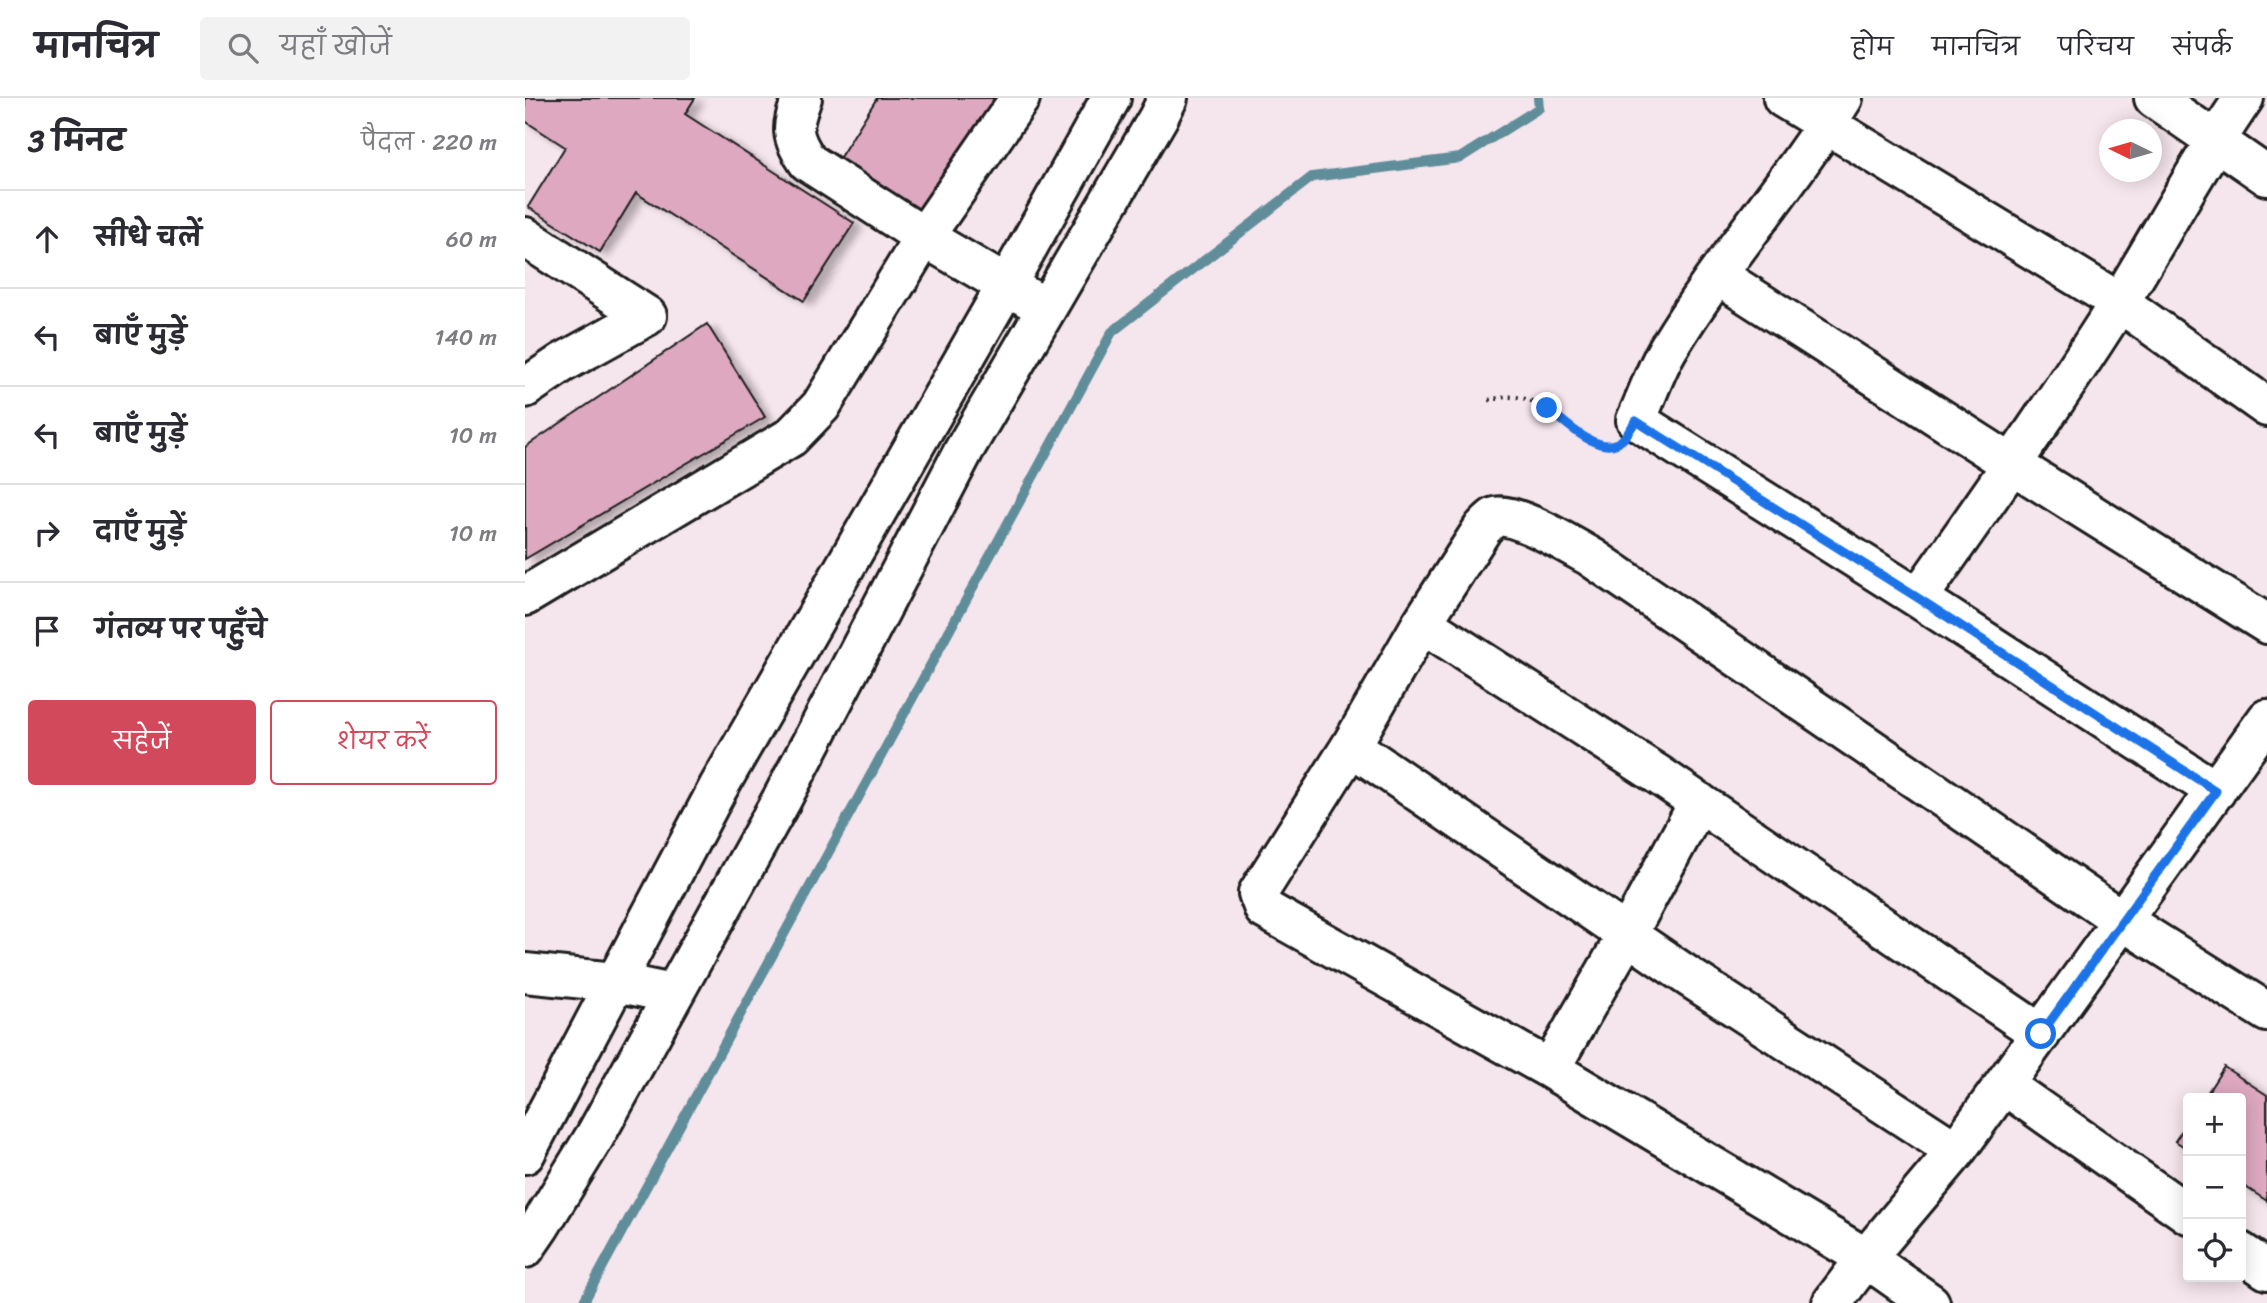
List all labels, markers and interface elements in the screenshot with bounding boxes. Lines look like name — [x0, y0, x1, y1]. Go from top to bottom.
text: मानचित्र — [35, 17, 158, 75]
search box — [200, 17, 690, 80]
text: यहाँ खोजें — [280, 23, 392, 69]
text: होम — [1851, 26, 1894, 68]
text: मानचित्र — [1932, 26, 2020, 68]
text: परिचय — [2058, 26, 2134, 68]
text: संपर्क — [2172, 26, 2232, 68]
icon: search — [224, 29, 262, 67]
text: 3 मिनट — [28, 114, 125, 168]
north arrow — [2099, 119, 2162, 182]
text: पैदल · 220 m — [361, 122, 497, 163]
text: सीधे चलें — [95, 214, 202, 260]
text: 60 m — [446, 219, 497, 260]
icon: ahead — [28, 220, 66, 258]
text: बाएँ मुड़ें — [95, 312, 186, 358]
text: 140 m — [435, 317, 497, 358]
icon: left — [28, 318, 66, 356]
route end — [1531, 392, 1562, 423]
text: बाएँ मुड़ें — [95, 410, 186, 456]
text: 10 m — [449, 415, 497, 456]
icon: left — [28, 416, 66, 454]
text: दाएँ मुड़ें — [95, 508, 186, 554]
text: 10 m — [449, 513, 497, 554]
icon: right — [28, 514, 66, 552]
text: गंतव्य पर पहुँचे — [95, 606, 267, 652]
icon: arrive — [28, 612, 66, 650]
button: सहेजें — [28, 700, 256, 785]
button: शेयर करें — [270, 700, 497, 785]
route start — [2025, 1018, 2056, 1049]
map controls — [2183, 1093, 2246, 1282]
button: + — [2183, 1093, 2246, 1156]
button: − — [2183, 1156, 2246, 1219]
button: locate — [2183, 1219, 2246, 1282]

